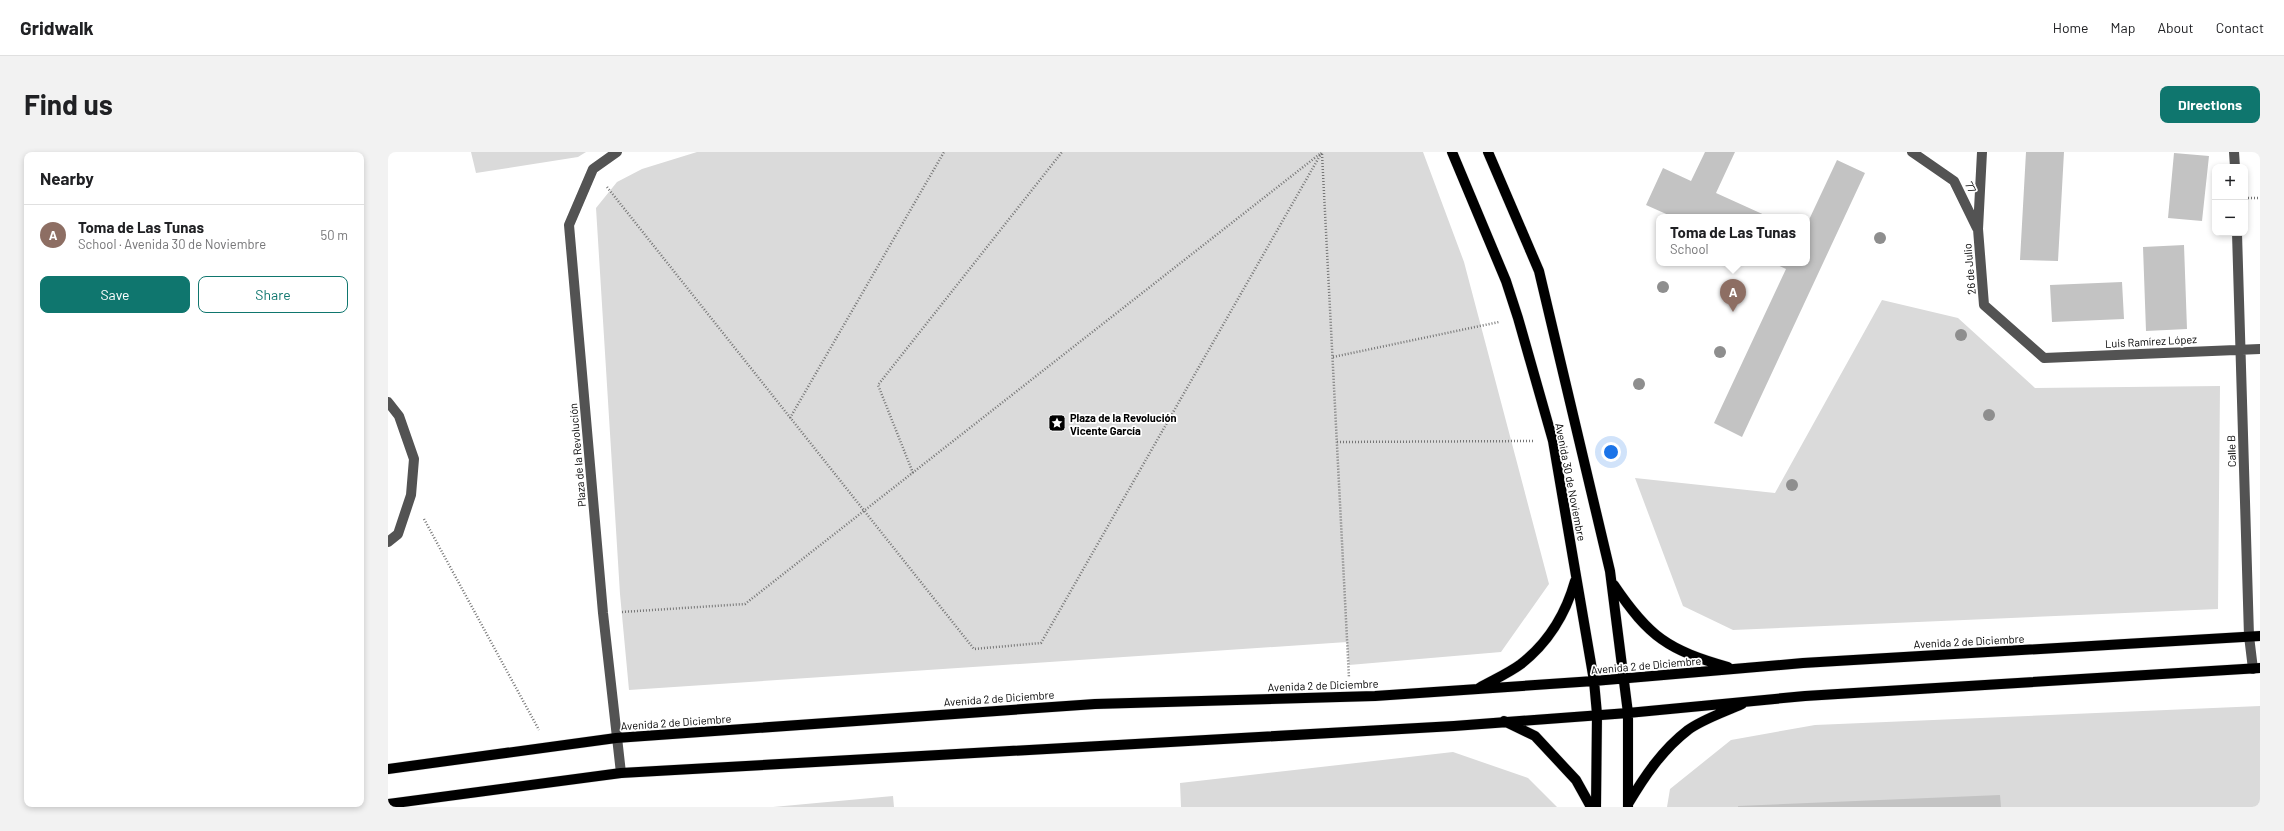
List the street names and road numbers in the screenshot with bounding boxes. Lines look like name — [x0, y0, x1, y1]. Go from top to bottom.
street label: 77 — [1963, 179, 1979, 195]
street label: 26 de Julio — [1960, 243, 1978, 295]
street label: Luis Ramírez López — [2105, 332, 2197, 350]
street label: Plaza de la Revolución — [566, 403, 588, 507]
street label: Avenida 30 de Noviembre — [1553, 422, 1589, 542]
street label: Calle B — [2224, 435, 2238, 467]
street label: Avenida 2 de Diciembre — [1913, 632, 2025, 650]
street label: Avenida 2 de Diciembre — [1590, 654, 1702, 676]
street label: Avenida 2 de Diciembre — [1267, 677, 1379, 693]
street label: Avenida 2 de Diciembre — [943, 688, 1055, 708]
street label: Avenida 2 de Diciembre — [620, 712, 732, 732]

